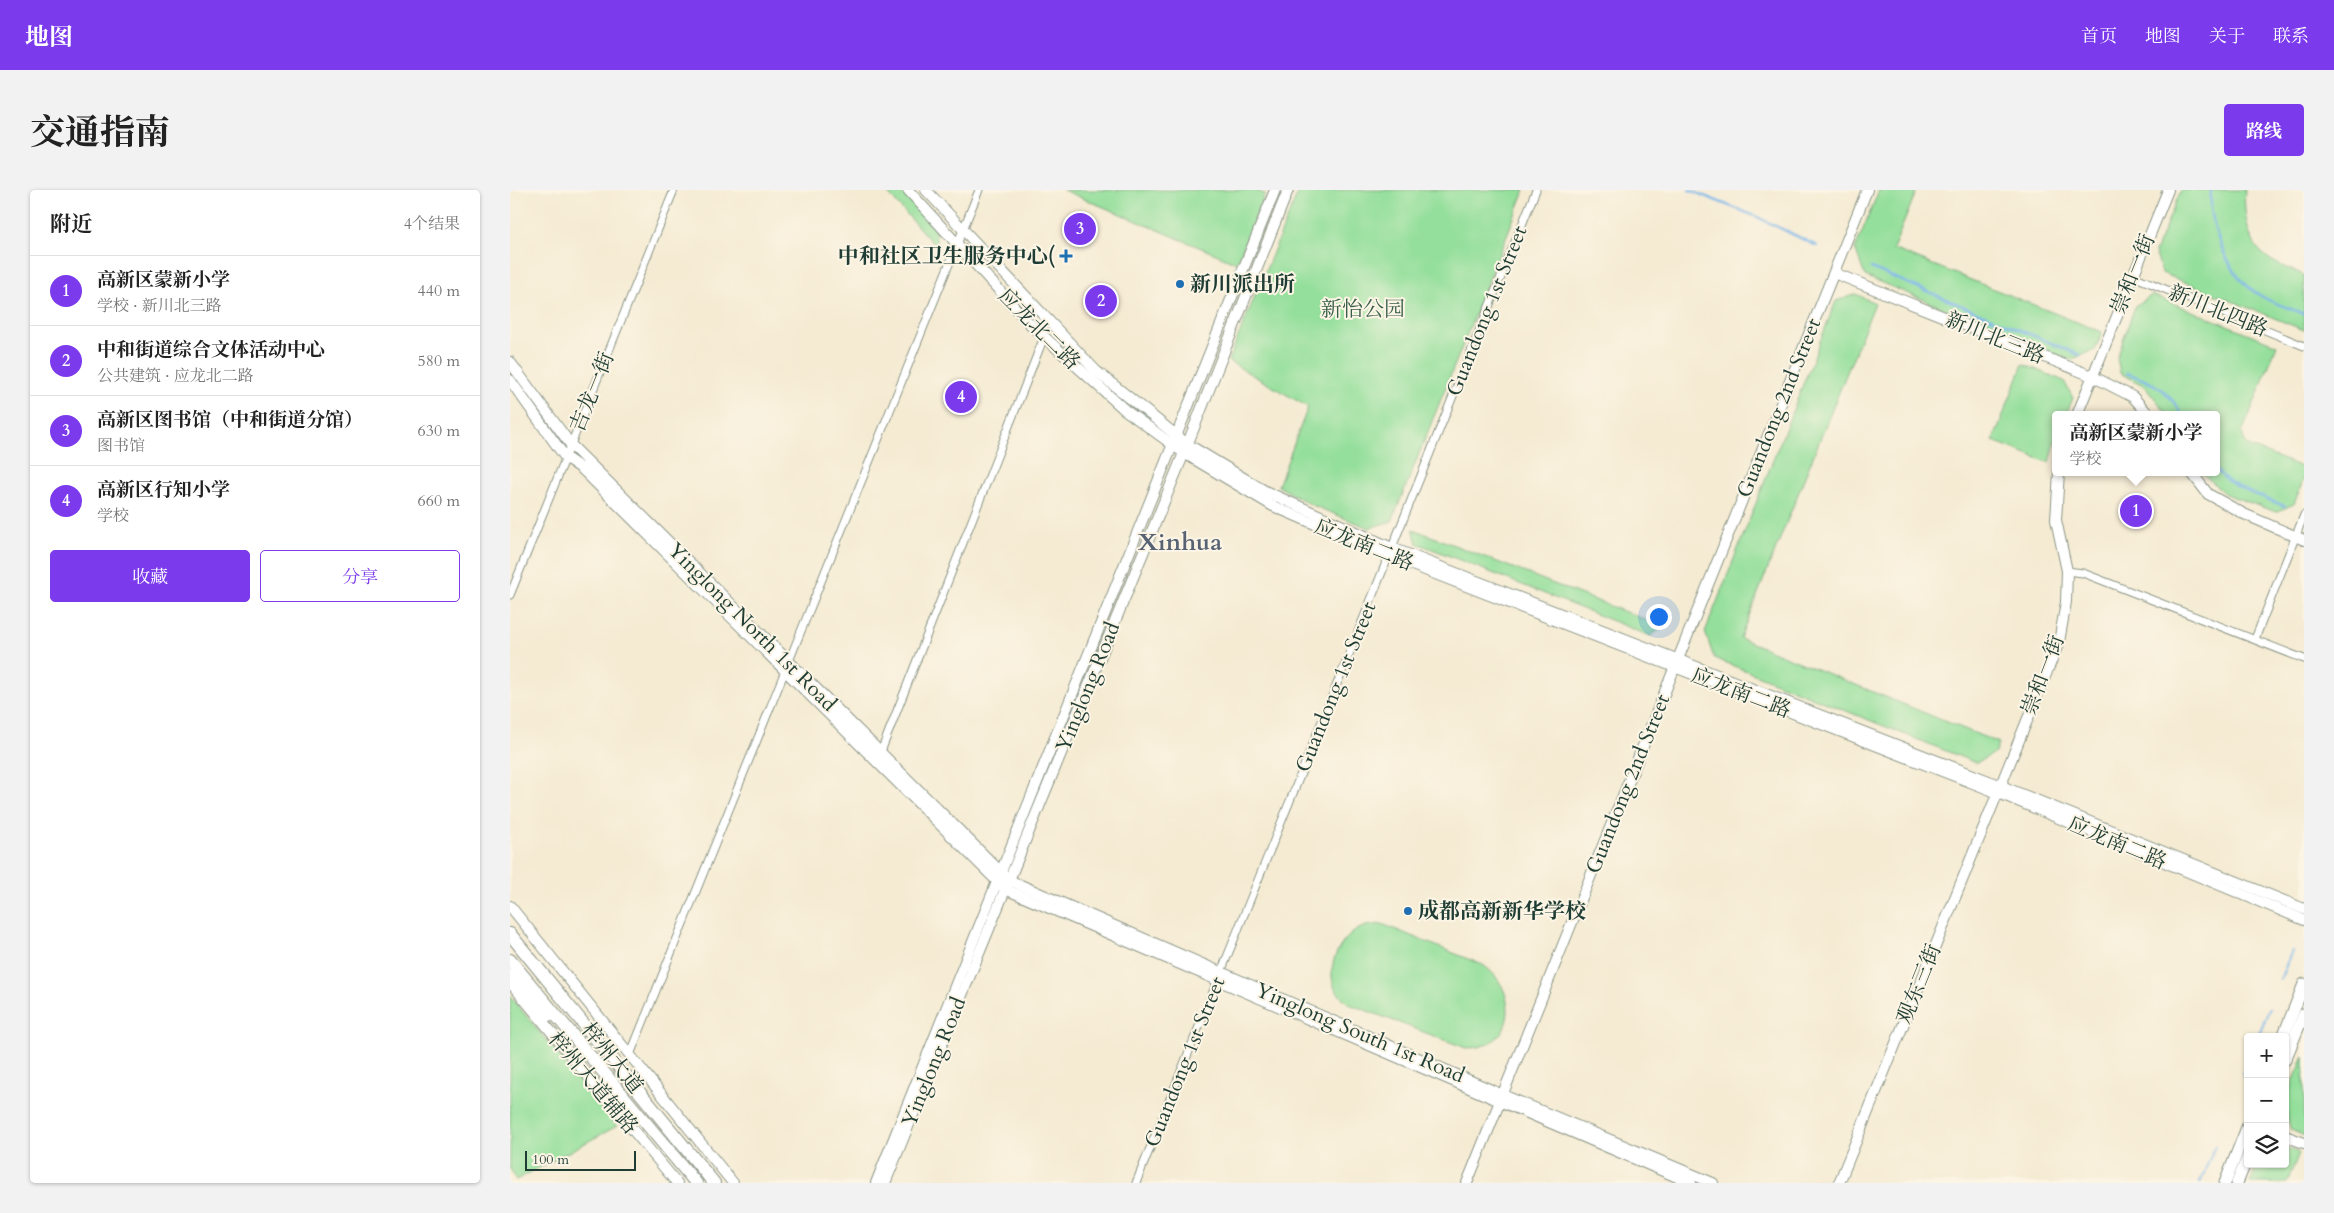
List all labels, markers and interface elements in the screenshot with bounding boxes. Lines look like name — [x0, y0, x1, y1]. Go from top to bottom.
text: 地图 — [25, 21, 73, 54]
text: 首页 — [2081, 24, 2117, 49]
text: 地图 — [2145, 24, 2181, 49]
text: 关于 — [2209, 24, 2245, 49]
text: 联系 — [2273, 24, 2309, 49]
button: 路线 — [2224, 104, 2304, 156]
text: 交通指南 — [30, 109, 170, 157]
text: 附近 — [50, 210, 92, 239]
pin: 3 — [1064, 210, 1096, 248]
text: 4个结果 — [404, 213, 460, 235]
street label: Guandong 1st Street — [1440, 221, 1535, 401]
street label: 崇和一街 — [2104, 230, 2162, 318]
place label: 中和社区卫生服务中心( — [838, 242, 1055, 271]
marker: 中和社区卫生服务中心( — [1059, 249, 1073, 263]
text: 高新区蒙新小学 — [97, 267, 230, 293]
place label: 新川派出所 — [1190, 270, 1295, 299]
marker: 新川派出所 — [1174, 278, 1186, 290]
street label: 新川北四路 — [2164, 278, 2272, 344]
text: 1 — [62, 280, 70, 302]
text: 440 m — [418, 280, 460, 302]
street label: 应龙北二路 — [992, 282, 1086, 376]
pin: 2 — [1085, 282, 1117, 320]
text: 学校 · 新川北三路 — [97, 295, 222, 317]
park label: 新怡公园 — [1321, 295, 1405, 324]
street label: 新川北三路 — [1941, 305, 2049, 371]
street label: Guandong 2nd Street — [1730, 314, 1828, 502]
text: 中和街道综合文体活动中心 — [97, 337, 325, 363]
street label: 吉龙一街 — [563, 348, 621, 436]
text: 2 — [62, 350, 70, 372]
text: 580 m — [418, 350, 460, 372]
text: 公共建筑 · 应龙北二路 — [97, 365, 254, 387]
pin: 4 — [945, 378, 977, 416]
text: 高新区图书馆（中和街道分馆） — [97, 407, 363, 433]
popup — [2052, 411, 2220, 476]
text: 3 — [62, 420, 70, 442]
text: 630 m — [418, 420, 460, 442]
text: 高新区蒙新小学 — [2069, 420, 2203, 446]
text: 图书馆 — [97, 435, 145, 457]
text: 学校 — [2069, 448, 2102, 470]
text: 高新区行知小学 — [97, 477, 230, 503]
text: 4 — [62, 490, 70, 512]
text: 660 m — [418, 490, 460, 512]
pin: 1 — [2120, 492, 2152, 530]
text: 学校 — [97, 505, 129, 527]
street label: 应龙南二路 — [1310, 512, 1418, 578]
district label: Xinhua — [1138, 526, 1222, 559]
street label: Yinglong North 1st Road — [661, 536, 843, 718]
button: 收藏 — [50, 550, 250, 602]
button: 分享 — [260, 550, 460, 602]
street label: Guandong 1st Street — [1289, 597, 1384, 777]
your location — [1646, 604, 1672, 630]
street label: Yinglong Road — [1049, 618, 1127, 756]
street label: 崇和一街 — [2014, 631, 2072, 719]
street label: 应龙南二路 — [1687, 661, 1795, 725]
street label: Guandong 2nd Street — [1579, 690, 1677, 878]
street label: 应龙南二路 — [2063, 809, 2171, 877]
place label: 成都高新新华学校 — [1418, 897, 1586, 926]
marker: 成都高新新华学校 — [1402, 905, 1414, 917]
street label: 观东三街 — [1890, 940, 1948, 1028]
street label: Guandong 1st Street — [1138, 972, 1233, 1152]
street label: Yinglong South 1st Road — [1251, 976, 1469, 1090]
street label: Yinglong Road — [895, 993, 973, 1131]
street label: 梓州大道 — [574, 1016, 650, 1100]
street label: 梓州大道辅路 — [541, 1025, 645, 1141]
map controls — [2244, 1033, 2289, 1168]
button: + — [2244, 1033, 2289, 1078]
button: − — [2244, 1078, 2289, 1123]
button: layers — [2244, 1123, 2289, 1168]
scale bar — [525, 1148, 636, 1171]
text: 100 m — [532, 1150, 569, 1169]

